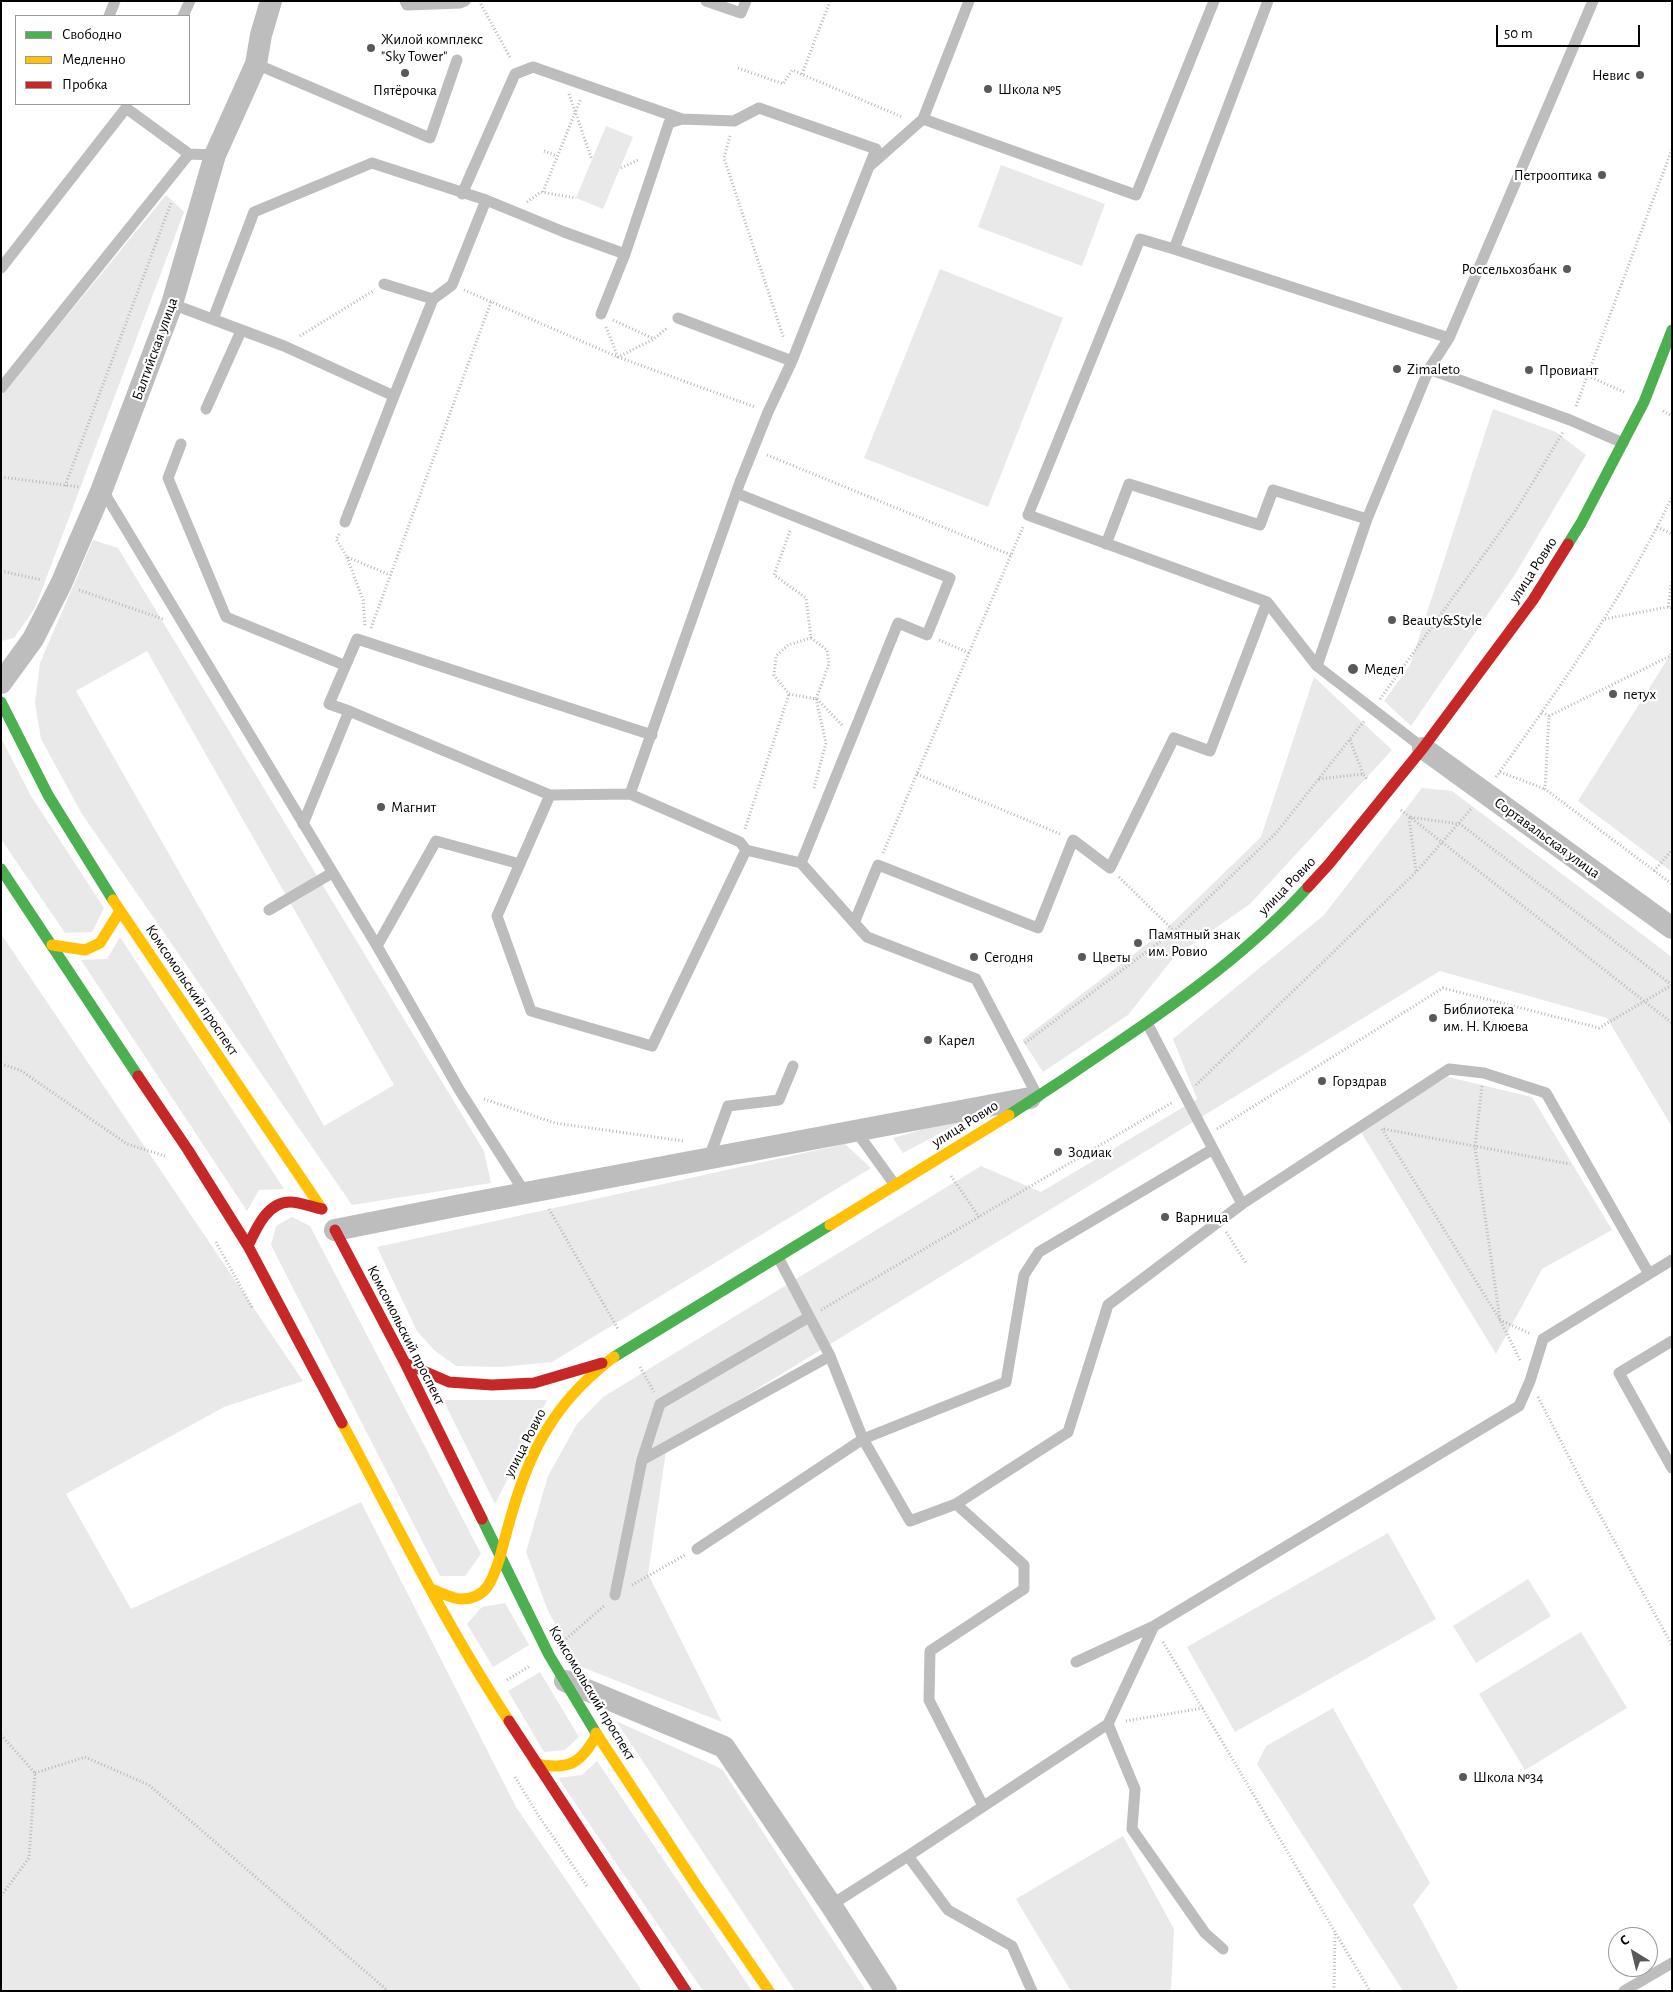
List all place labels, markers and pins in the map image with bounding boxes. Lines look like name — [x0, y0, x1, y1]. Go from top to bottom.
place label: Жилой комплекс "Sky Tower" — [381, 30, 483, 65]
marker: Жилой комплекс "Sky Tower" — [365, 42, 377, 54]
place label: Невис — [1592, 66, 1630, 84]
marker: Пятёрочка — [399, 67, 411, 79]
marker: Невис — [1634, 69, 1646, 81]
place label: Школа №5 — [998, 80, 1061, 98]
place label: Пятёрочка — [373, 81, 437, 99]
marker: Школа №5 — [982, 83, 994, 95]
place label: Петрооптика — [1514, 166, 1592, 184]
marker: Петрооптика — [1596, 169, 1608, 181]
place label: Россельхозбанк — [1462, 260, 1557, 278]
marker: Россельхозбанк — [1561, 263, 1573, 275]
place label: Zimaleto — [1407, 360, 1460, 378]
place label: Провиант — [1539, 361, 1598, 379]
marker: Zimaleto — [1391, 363, 1403, 375]
marker: Провиант — [1523, 364, 1535, 376]
place label: Beauty&Style — [1402, 611, 1482, 629]
marker: Beauty&Style — [1386, 614, 1398, 626]
place label: Медел — [1364, 660, 1404, 678]
marker: Медел — [1346, 662, 1360, 676]
place label: петух — [1623, 685, 1656, 703]
marker: петух — [1607, 688, 1619, 700]
place label: Магнит — [391, 798, 436, 816]
marker: Магнит — [375, 801, 387, 813]
place label: Памятный знак им. Ровио — [1148, 925, 1240, 960]
marker: Памятный знак им. Ровио — [1132, 937, 1144, 949]
place label: Сегодня — [984, 948, 1033, 966]
place label: Цветы — [1092, 948, 1131, 966]
marker: Сегодня — [968, 951, 980, 963]
marker: Цветы — [1076, 951, 1088, 963]
place label: Библиотека им. Н. Клюева — [1443, 1000, 1528, 1035]
marker: Библиотека им. Н. Клюева — [1427, 1012, 1439, 1024]
place label: Карел — [938, 1031, 975, 1049]
marker: Карел — [922, 1034, 934, 1046]
place label: Горздрав — [1332, 1072, 1387, 1090]
marker: Горздрав — [1316, 1075, 1328, 1087]
place label: Зодиак — [1068, 1143, 1112, 1161]
marker: Зодиак — [1052, 1146, 1064, 1158]
place label: Варница — [1175, 1208, 1228, 1226]
marker: Варница — [1159, 1211, 1171, 1223]
place label: Школа №34 — [1473, 1768, 1543, 1786]
marker: Школа №34 — [1457, 1771, 1469, 1783]

